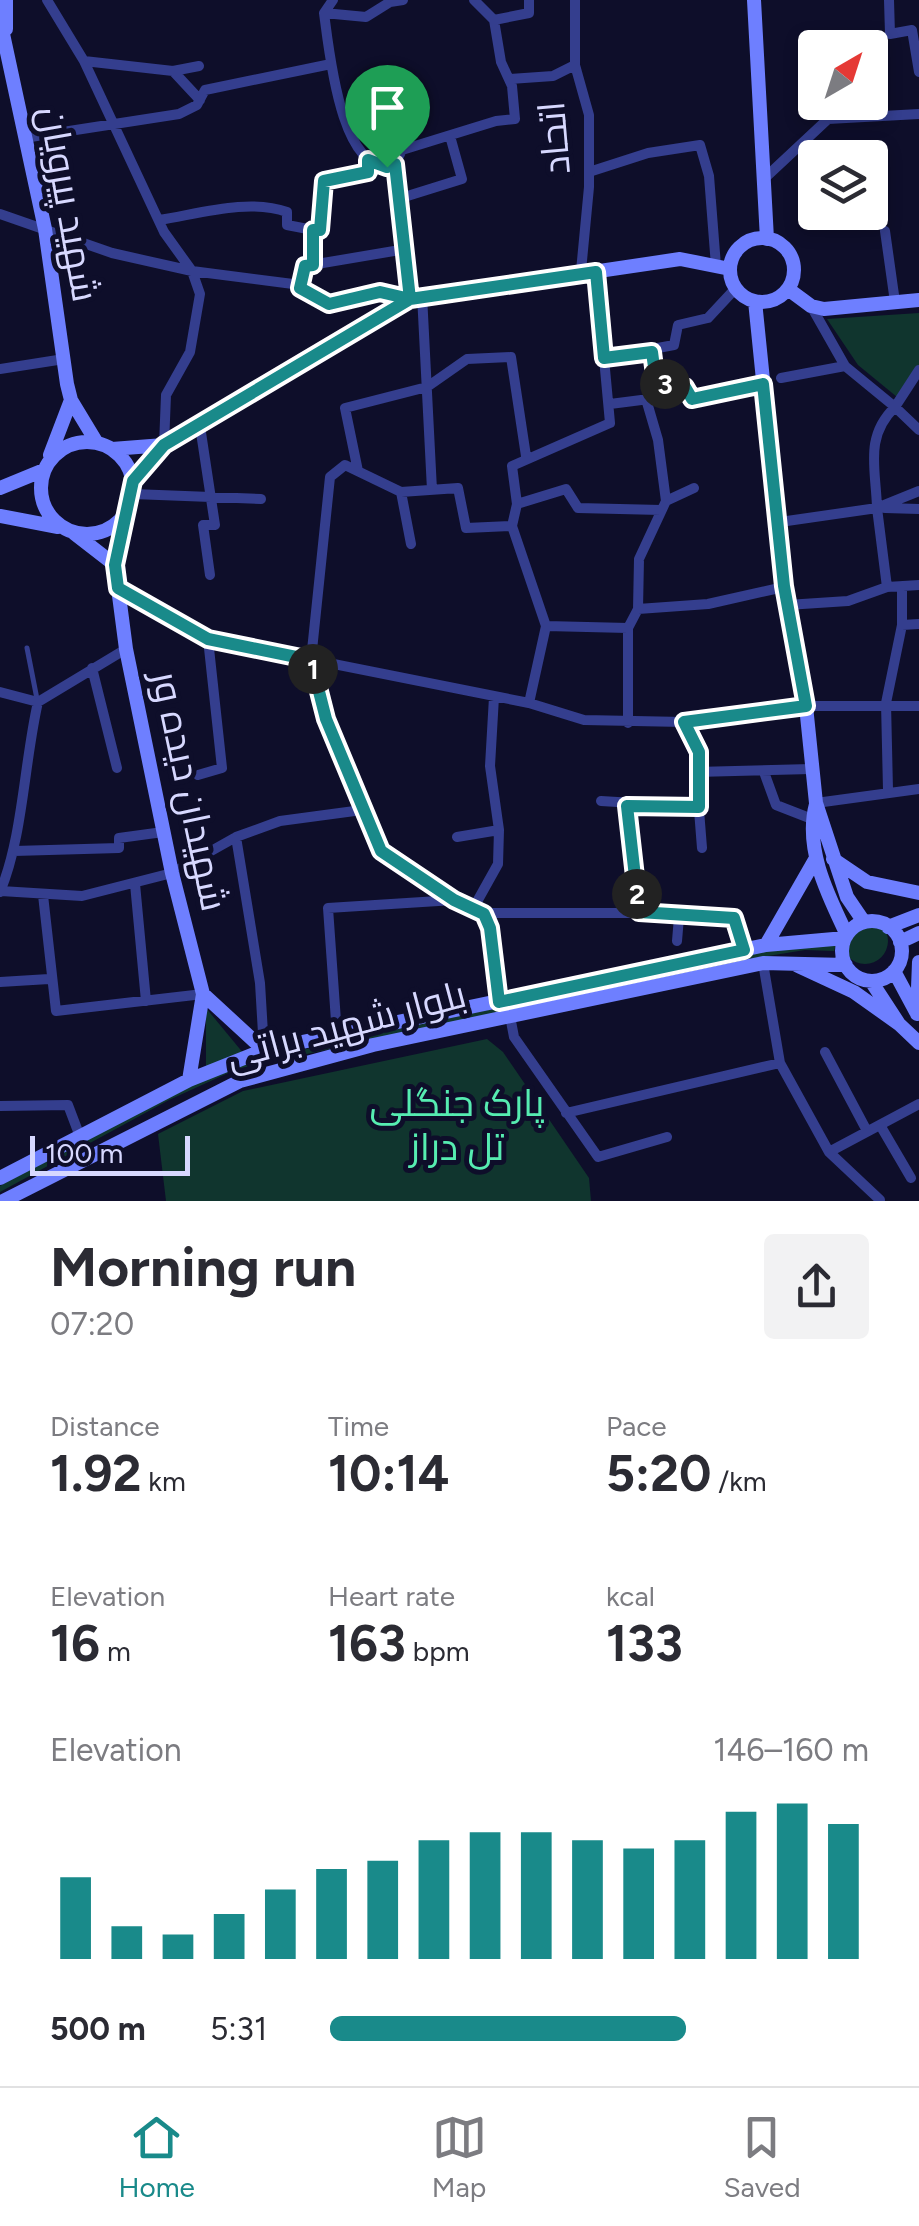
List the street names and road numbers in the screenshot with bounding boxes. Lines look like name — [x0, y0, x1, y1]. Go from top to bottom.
street label: اتحاد — [528, 100, 580, 176]
street label: شهید پیرویان — [27, 103, 109, 306]
street label: شهیدان دیده ور — [142, 665, 238, 915]
street label: بلوار شهید براتی — [221, 971, 471, 1079]

